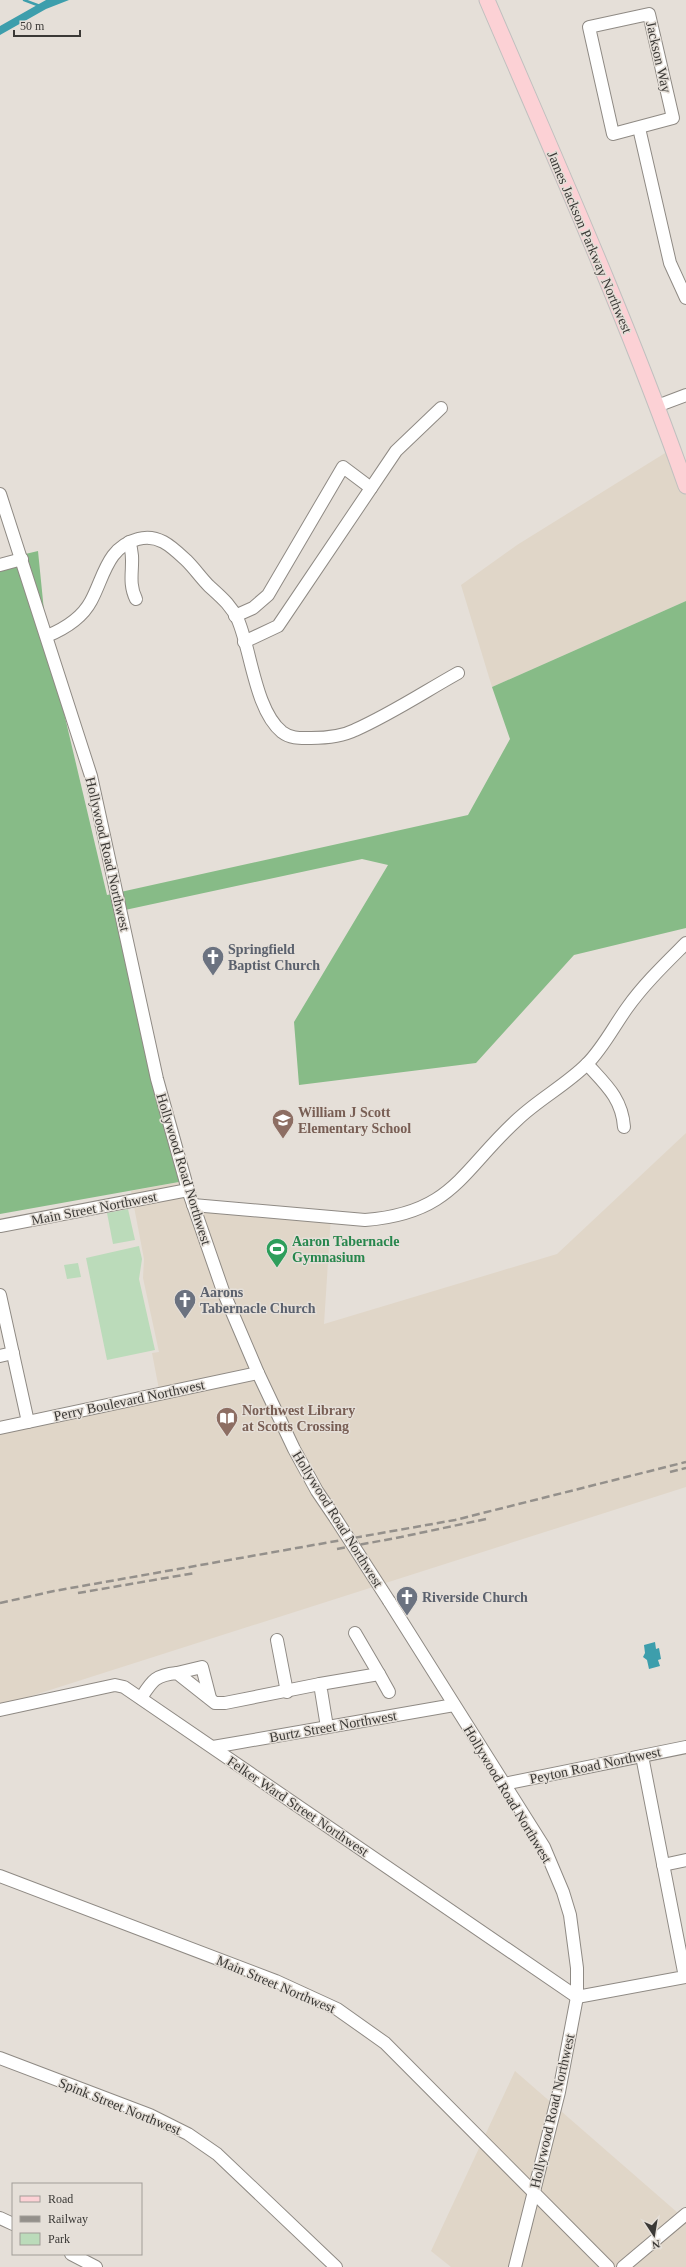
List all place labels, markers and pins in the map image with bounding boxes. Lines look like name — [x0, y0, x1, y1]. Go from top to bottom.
place label: Springfield Baptist Church — [228, 942, 320, 973]
church icon: Springfield Baptist Church — [200, 944, 226, 977]
place label: William J Scott Elementary School — [298, 1105, 411, 1136]
school or university icon: William J Scott Elementary School — [270, 1107, 296, 1140]
place label: Aaron Tabernacle Gymnasium — [292, 1234, 399, 1265]
sports icon: Aaron Tabernacle Gymnasium — [264, 1236, 290, 1269]
place label: Aarons Tabernacle Church — [200, 1285, 316, 1316]
church icon: Aarons Tabernacle Church — [172, 1287, 198, 1320]
place label: Northwest Library at Scotts Crossing — [242, 1403, 355, 1434]
library icon: Northwest Library at Scotts Crossing — [214, 1405, 240, 1438]
church icon: Riverside Church — [394, 1584, 420, 1617]
place label: Riverside Church — [422, 1590, 528, 1605]

